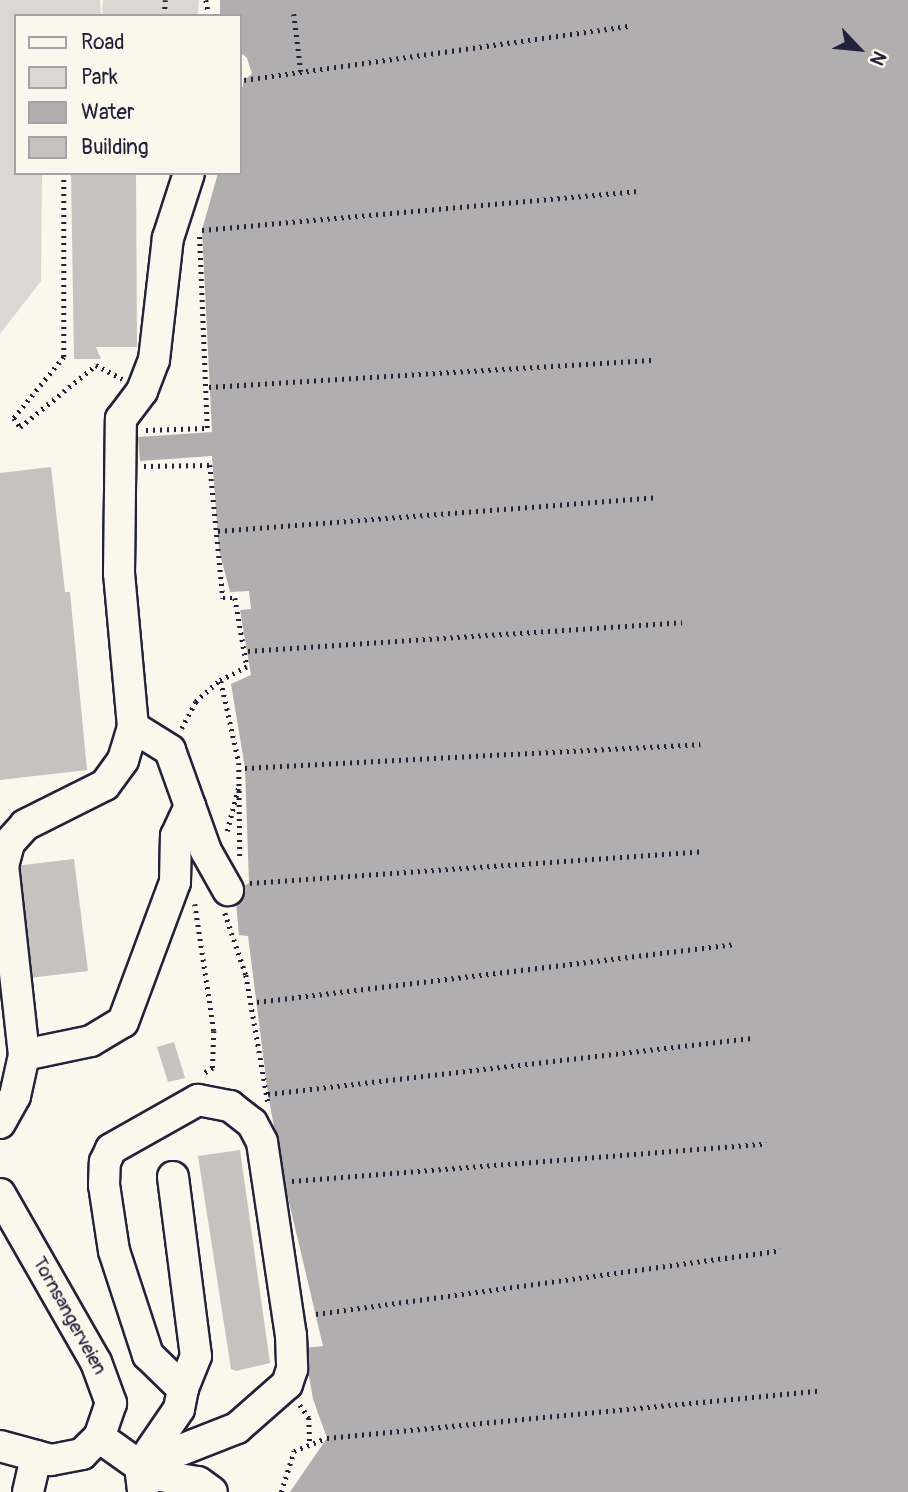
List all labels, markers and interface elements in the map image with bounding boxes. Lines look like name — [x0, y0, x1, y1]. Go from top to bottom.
legend — [14, 14, 242, 175]
north arrow — [824, 14, 894, 84]
text: Road — [81, 29, 125, 56]
text: N — [864, 47, 891, 69]
text: Park — [81, 64, 118, 91]
text: Water — [81, 99, 134, 126]
text: Building — [81, 134, 148, 161]
street label: Tornsangerveien — [27, 1253, 111, 1379]

